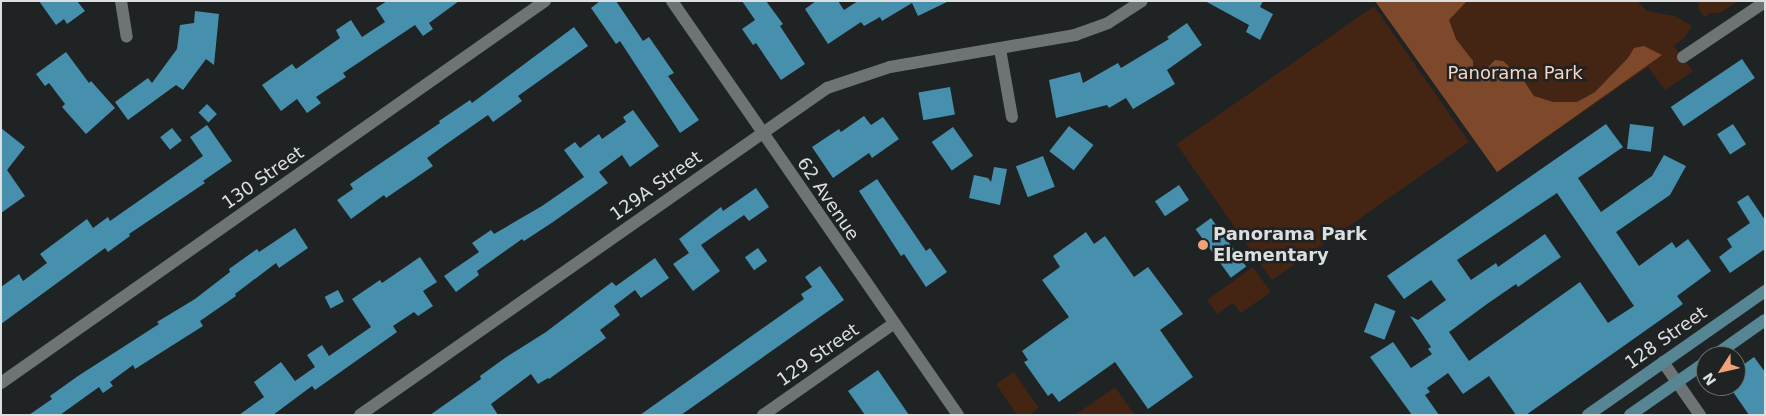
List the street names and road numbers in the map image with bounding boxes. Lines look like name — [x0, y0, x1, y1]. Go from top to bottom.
street label: 130 Street — [218, 142, 308, 214]
street label: 129A Street — [606, 146, 706, 226]
street label: 62 Avenue — [792, 153, 864, 245]
street label: 128 Street — [1621, 302, 1711, 374]
street label: 129 Street — [773, 319, 863, 391]

